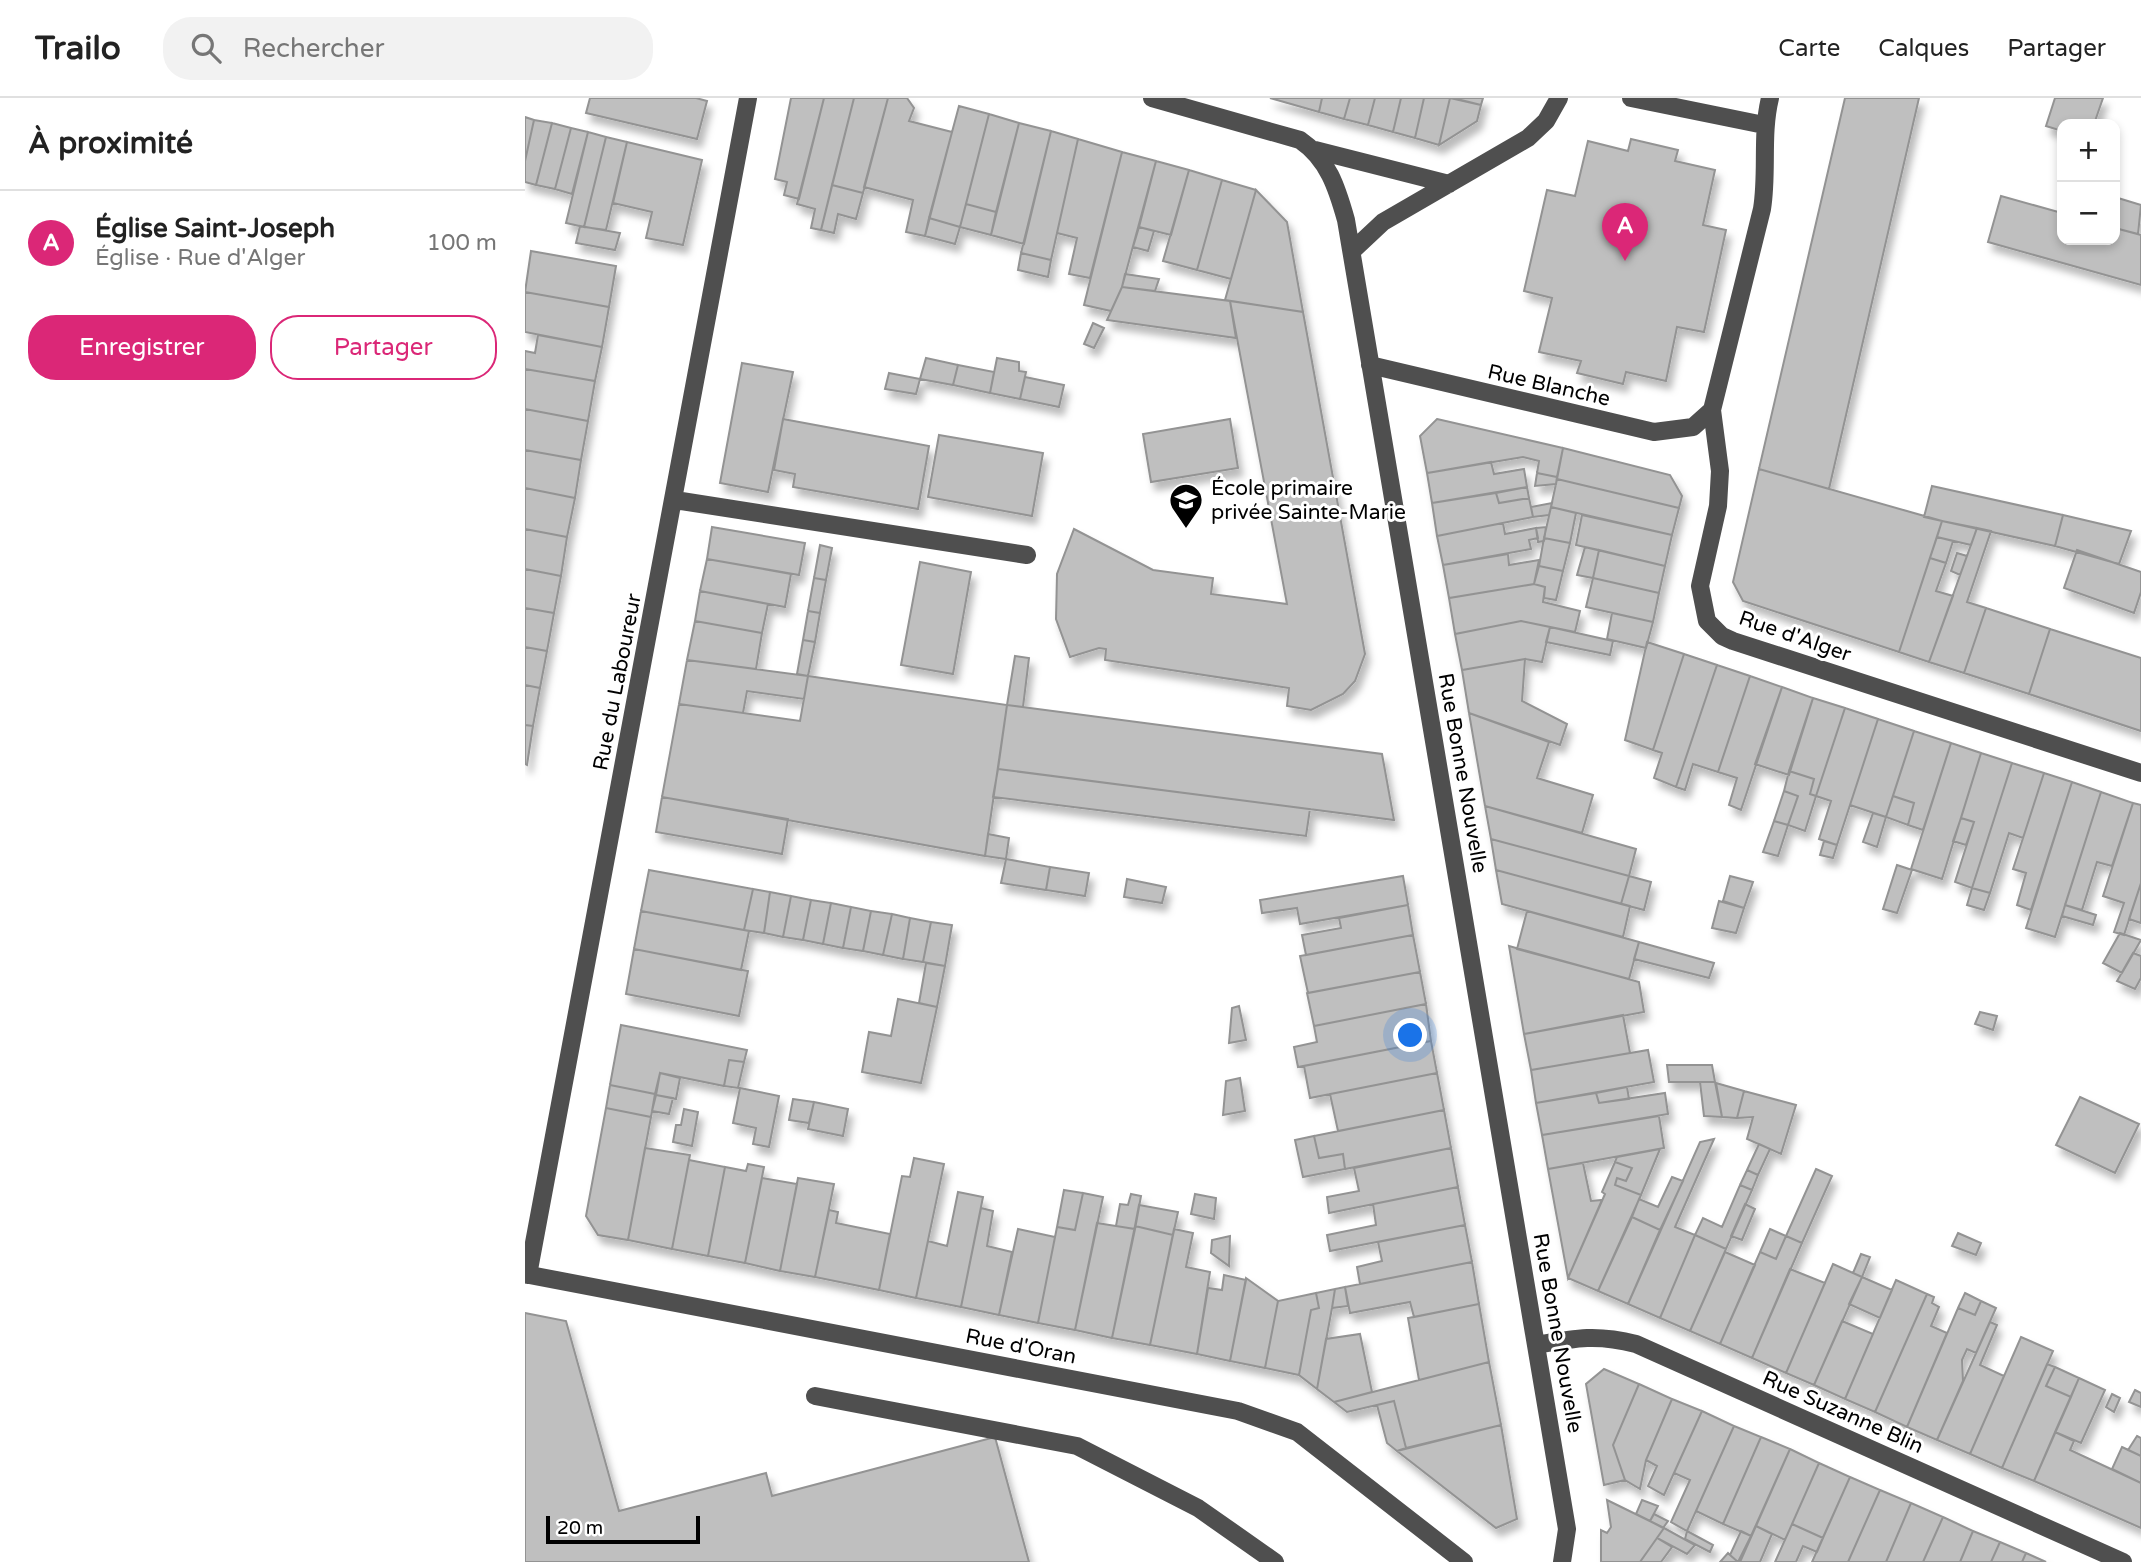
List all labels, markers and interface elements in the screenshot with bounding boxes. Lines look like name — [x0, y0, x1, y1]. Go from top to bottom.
search box — [163, 17, 653, 80]
text: Trailo — [35, 29, 121, 68]
icon: search — [187, 29, 225, 67]
text: Rechercher — [243, 33, 384, 64]
text: Carte — [1778, 34, 1840, 63]
text: Calques — [1878, 34, 1969, 63]
text: Partager — [2007, 34, 2106, 63]
map controls — [2057, 119, 2120, 245]
button: + — [2057, 119, 2120, 182]
text: À proximité — [28, 125, 193, 162]
button: − — [2057, 182, 2120, 245]
pin: A — [1602, 203, 1648, 261]
text: Église Saint-Joseph — [95, 213, 335, 244]
text: A — [42, 229, 60, 257]
text: 100 m — [427, 229, 497, 257]
text: Église · Rue d'Alger — [95, 244, 305, 272]
button: Enregistrer — [28, 315, 256, 380]
button: Partager — [270, 315, 497, 380]
street label: Rue Blanche — [1485, 359, 1613, 412]
place label: École primaire privée Sainte-Marie — [1211, 476, 1406, 525]
school or university icon: École primaire privée Sainte-Marie — [1167, 481, 1205, 530]
street label: Rue du Laboureur — [588, 591, 647, 773]
street label: Rue d'Alger — [1735, 606, 1854, 667]
street label: Rue Bonne Nouvelle — [1433, 671, 1492, 875]
your location — [1393, 1018, 1427, 1052]
street label: Rue Bonne Nouvelle — [1528, 1231, 1587, 1435]
street label: Rue d'Oran — [963, 1323, 1079, 1369]
street label: Rue Suzanne Blin — [1758, 1366, 1927, 1459]
scale bar — [546, 1513, 700, 1545]
text: 20 m — [557, 1517, 603, 1539]

